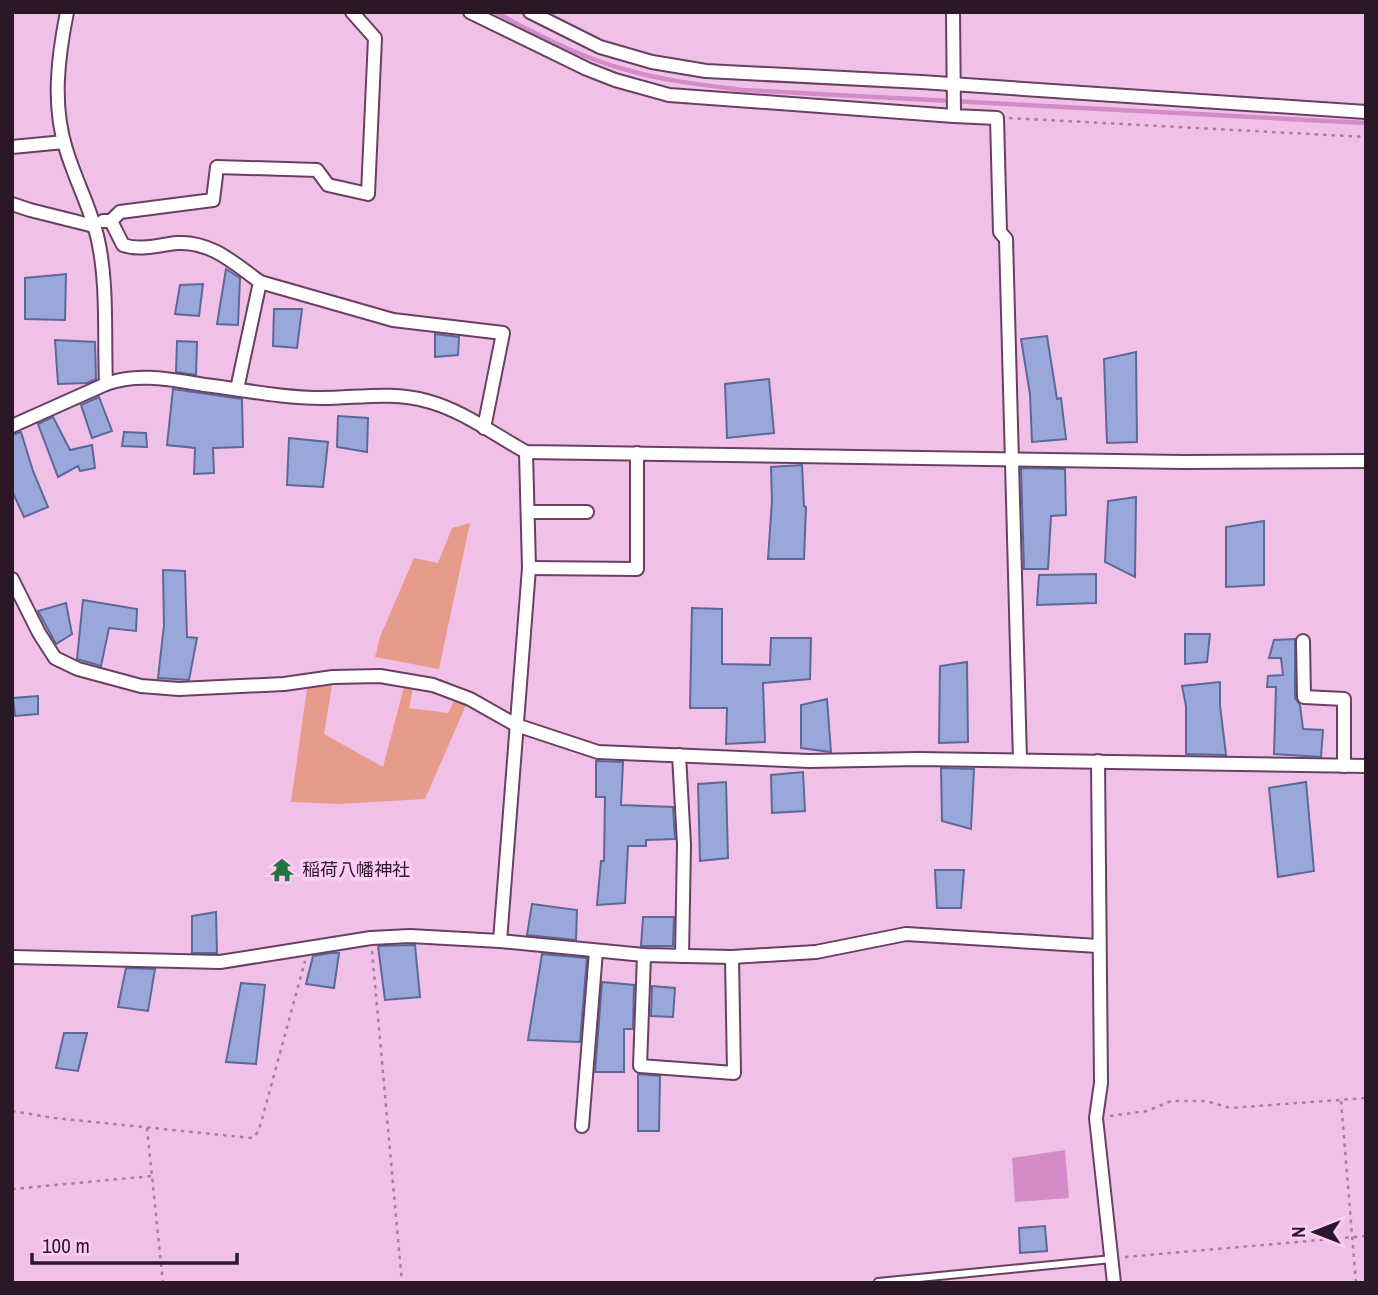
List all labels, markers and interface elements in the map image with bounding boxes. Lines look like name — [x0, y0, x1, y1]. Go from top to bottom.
temple icon: 稲荷八幡神社 — [268, 856, 296, 884]
place label: 稲荷八幡神社 — [302, 857, 410, 882]
north arrow — [1280, 1197, 1350, 1267]
scale bar — [32, 1222, 236, 1266]
text: N — [1285, 1226, 1311, 1238]
text: 100 m — [42, 1231, 90, 1260]

